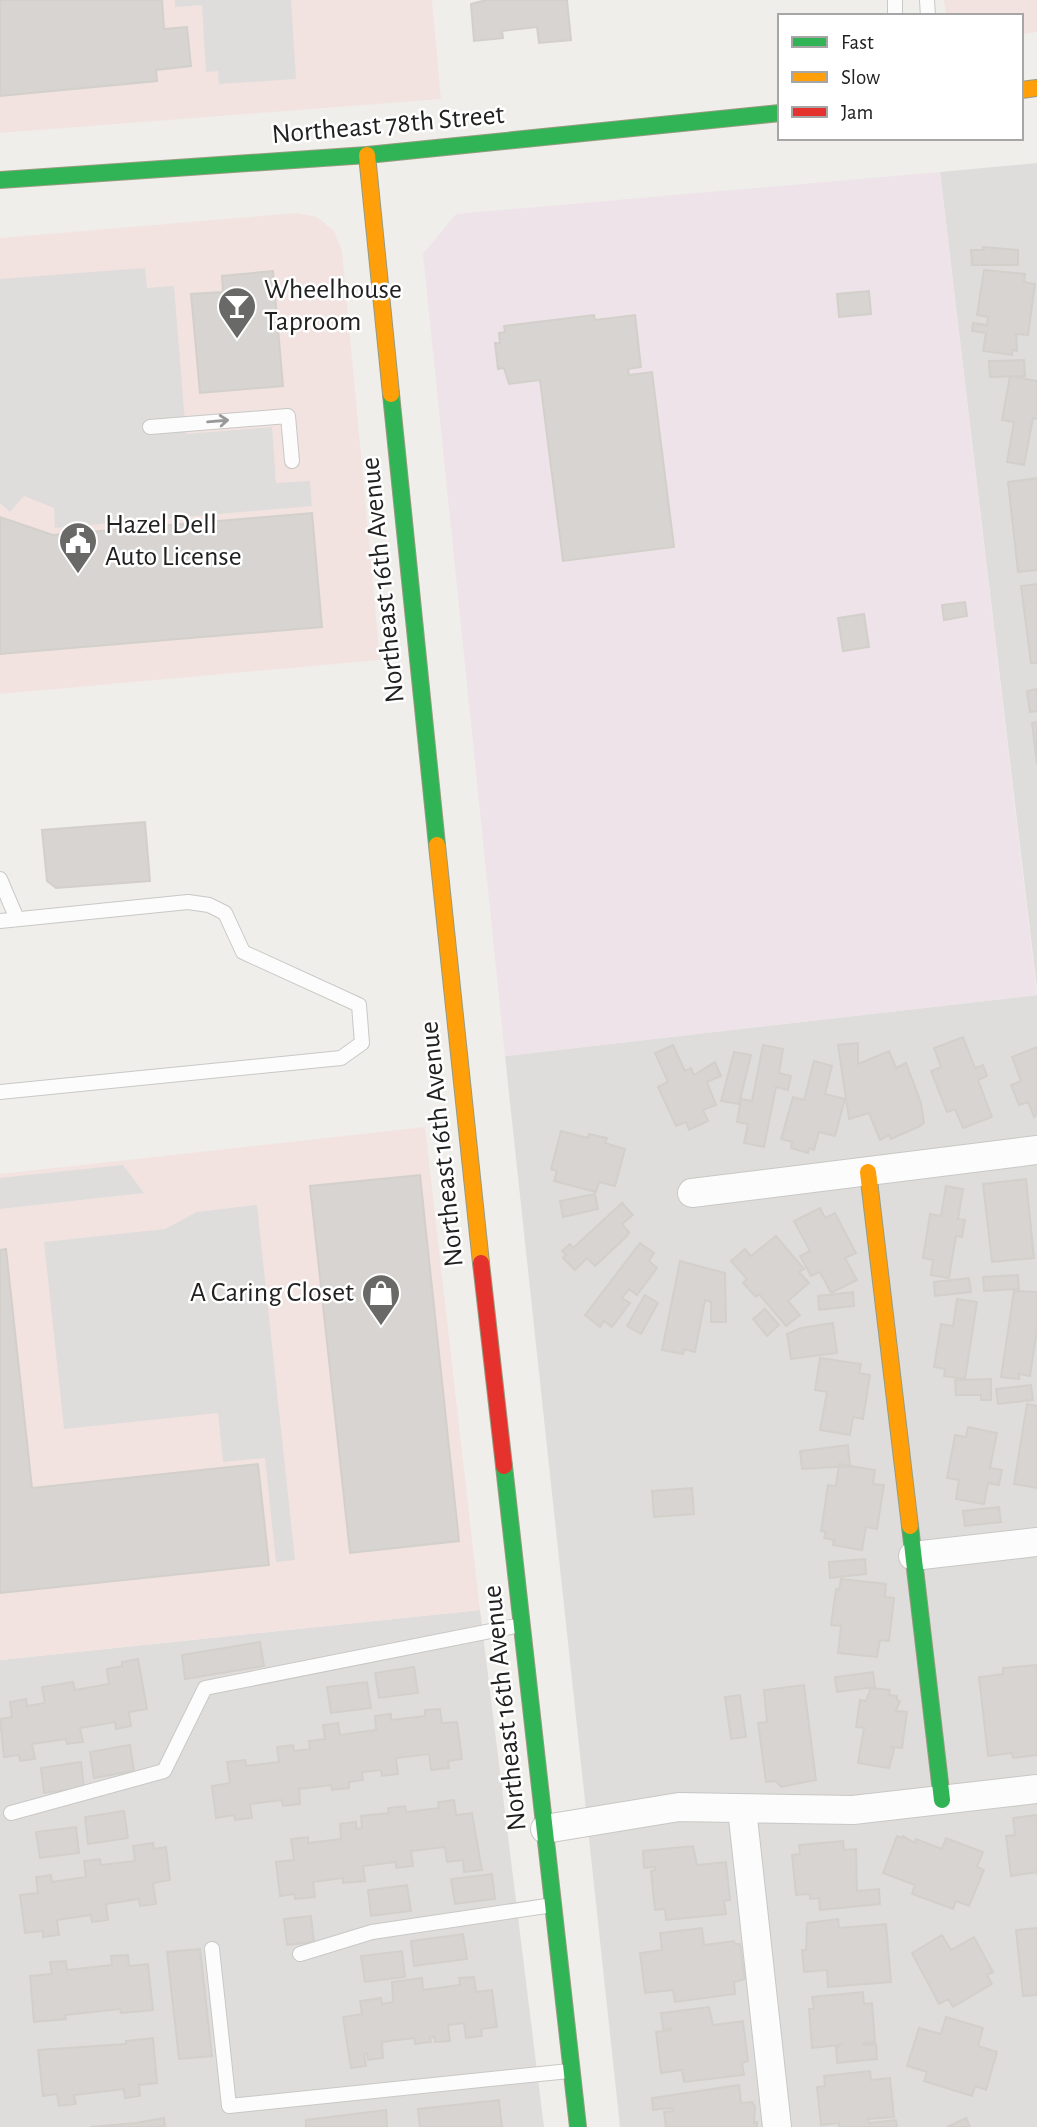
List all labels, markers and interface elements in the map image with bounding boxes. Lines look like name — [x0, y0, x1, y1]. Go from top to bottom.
legend — [778, 14, 1023, 140]
text: Fast — [841, 32, 874, 53]
text: Slow — [841, 67, 880, 88]
street label: Northeast 78th Street — [271, 101, 505, 149]
text: Jam — [841, 102, 873, 123]
place label: Wheelhouse Taproom — [264, 276, 402, 336]
bar icon: Wheelhouse Taproom — [216, 285, 258, 340]
one-way arrow — [206, 414, 229, 427]
street label: Northeast 16th Avenue — [356, 456, 410, 704]
place label: Hazel Dell Auto License — [105, 511, 242, 571]
public building icon: Hazel Dell Auto License — [57, 520, 99, 575]
street label: Northeast 16th Avenue — [415, 1020, 469, 1268]
shop icon: A Caring Closet — [360, 1272, 402, 1327]
place label: A Caring Closet — [190, 1279, 354, 1307]
street label: Northeast 16th Avenue — [478, 1584, 532, 1832]

